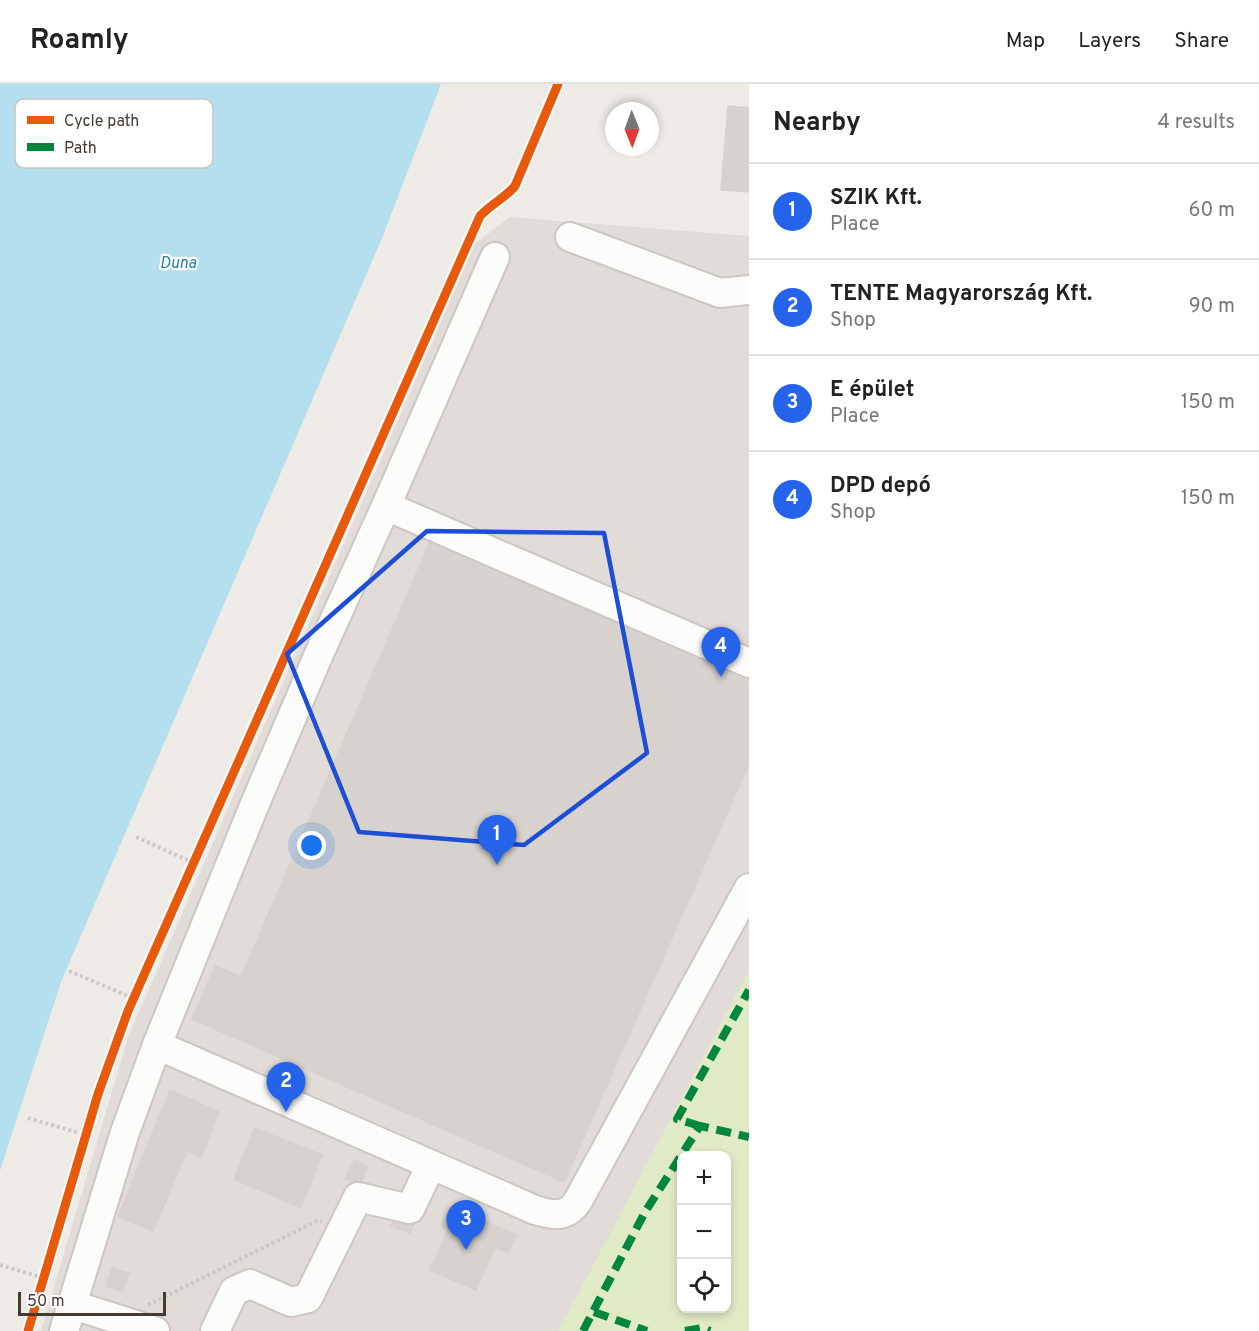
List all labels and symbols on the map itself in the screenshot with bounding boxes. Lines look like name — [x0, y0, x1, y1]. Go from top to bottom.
legend — [15, 99, 213, 168]
north arrow — [605, 102, 659, 156]
text: Cycle path — [64, 112, 139, 132]
text: Path — [64, 139, 97, 159]
water label: Duna — [160, 254, 197, 274]
pin: 4 — [702, 628, 740, 677]
pin: 1 — [478, 816, 516, 865]
your location — [297, 831, 326, 860]
pin: 2 — [266, 1062, 306, 1112]
pin: 3 — [446, 1200, 486, 1250]
scale bar — [18, 1289, 166, 1316]

